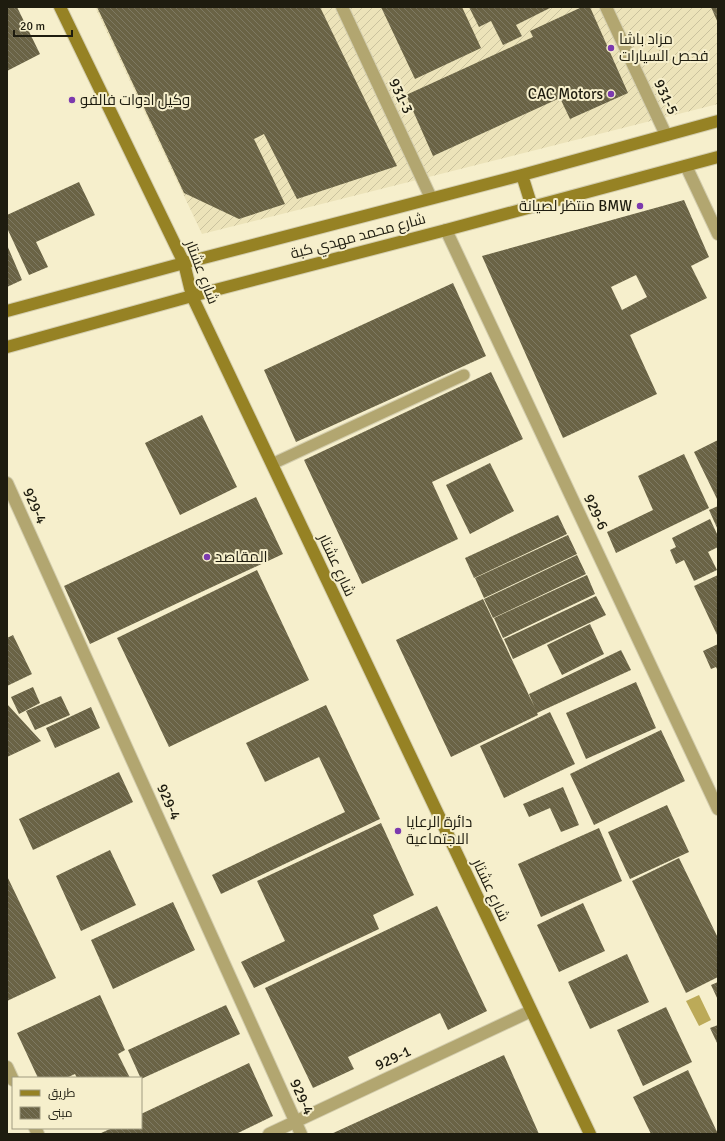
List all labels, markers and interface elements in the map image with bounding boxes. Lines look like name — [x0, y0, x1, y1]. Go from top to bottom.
scale bar — [14, 12, 72, 38]
text: 20 m — [20, 19, 45, 34]
place label: مزاد باشا فحص السيارات — [619, 30, 709, 66]
marker: مزاد باشا فحص السيارات — [606, 43, 616, 53]
street label: 931-3 — [385, 75, 417, 117]
street label: 931-5 — [650, 76, 682, 118]
place label: CAC Motors — [528, 85, 603, 103]
marker: CAC Motors — [606, 89, 616, 99]
place label: وكيل ادوات فالفو — [80, 91, 190, 110]
marker: وكيل ادوات فالفو — [67, 95, 77, 105]
place label: منتظر لصيانة BMW — [519, 197, 632, 215]
marker: منتظر لصيانة BMW — [635, 201, 645, 211]
street label: شارع محمد مهدي كبة — [288, 209, 428, 266]
street label: شارع عشتار — [179, 237, 222, 307]
street label: 929-4 — [19, 485, 51, 527]
street label: 929-6 — [580, 491, 612, 533]
street label: شارع عشتار — [312, 530, 359, 600]
place label: المقاصد — [215, 548, 268, 566]
marker: المقاصد — [202, 552, 212, 562]
street label: 929-4 — [153, 781, 185, 823]
place label: دائرة الرعايا الاجتماعية — [406, 813, 472, 848]
marker: دائرة الرعايا الاجتماعية — [393, 826, 403, 836]
street label: شارع عشتار — [466, 855, 513, 925]
street label: 929-1 — [372, 1042, 414, 1074]
street label: 929-4 — [286, 1076, 318, 1118]
legend — [12, 1077, 142, 1129]
text: طريق — [48, 1086, 76, 1101]
text: مبنى — [48, 1106, 73, 1121]

